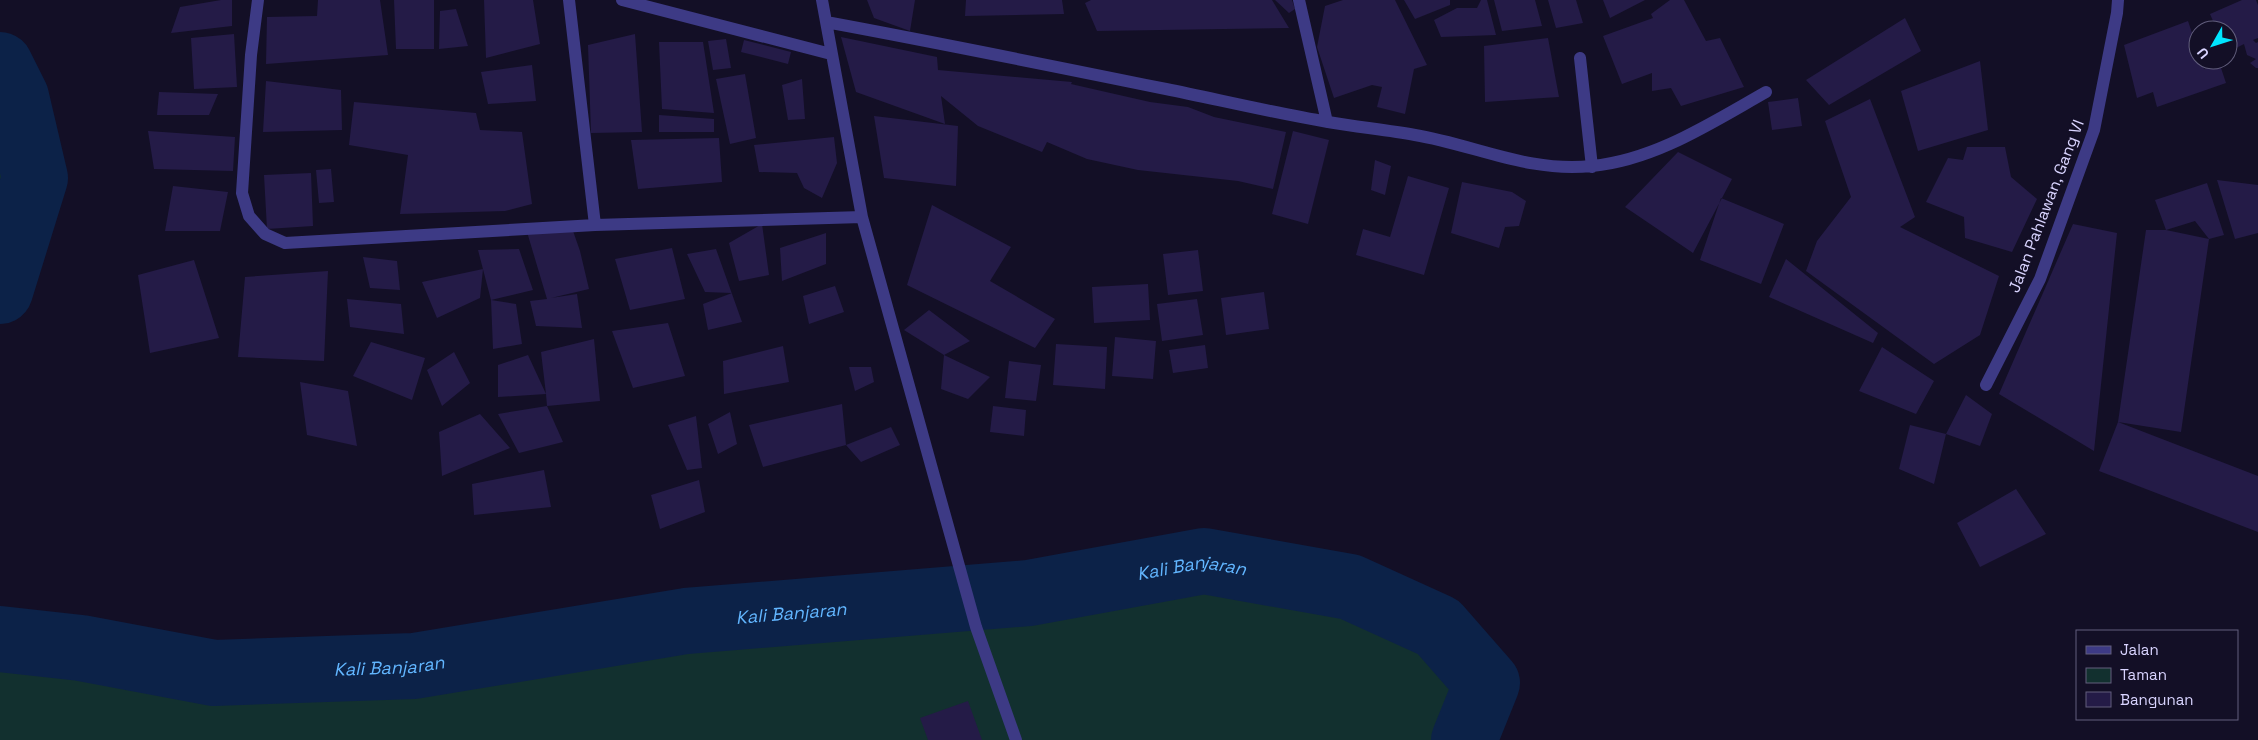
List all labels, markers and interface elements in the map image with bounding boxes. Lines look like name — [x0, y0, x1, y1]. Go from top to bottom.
north arrow — [2188, 20, 2238, 70]
text: U — [2193, 44, 2213, 63]
street label: Jalan Pahlawan, Gang VI — [2003, 117, 2089, 295]
water label: Kali Banjaran — [1135, 549, 1249, 585]
water label: Kali Banjaran — [735, 596, 848, 628]
legend — [2076, 630, 2238, 720]
text: Jalan — [2120, 640, 2159, 659]
water label: Kali Banjaran — [333, 650, 447, 680]
text: Taman — [2120, 665, 2167, 684]
text: Bangunan — [2120, 690, 2194, 709]

